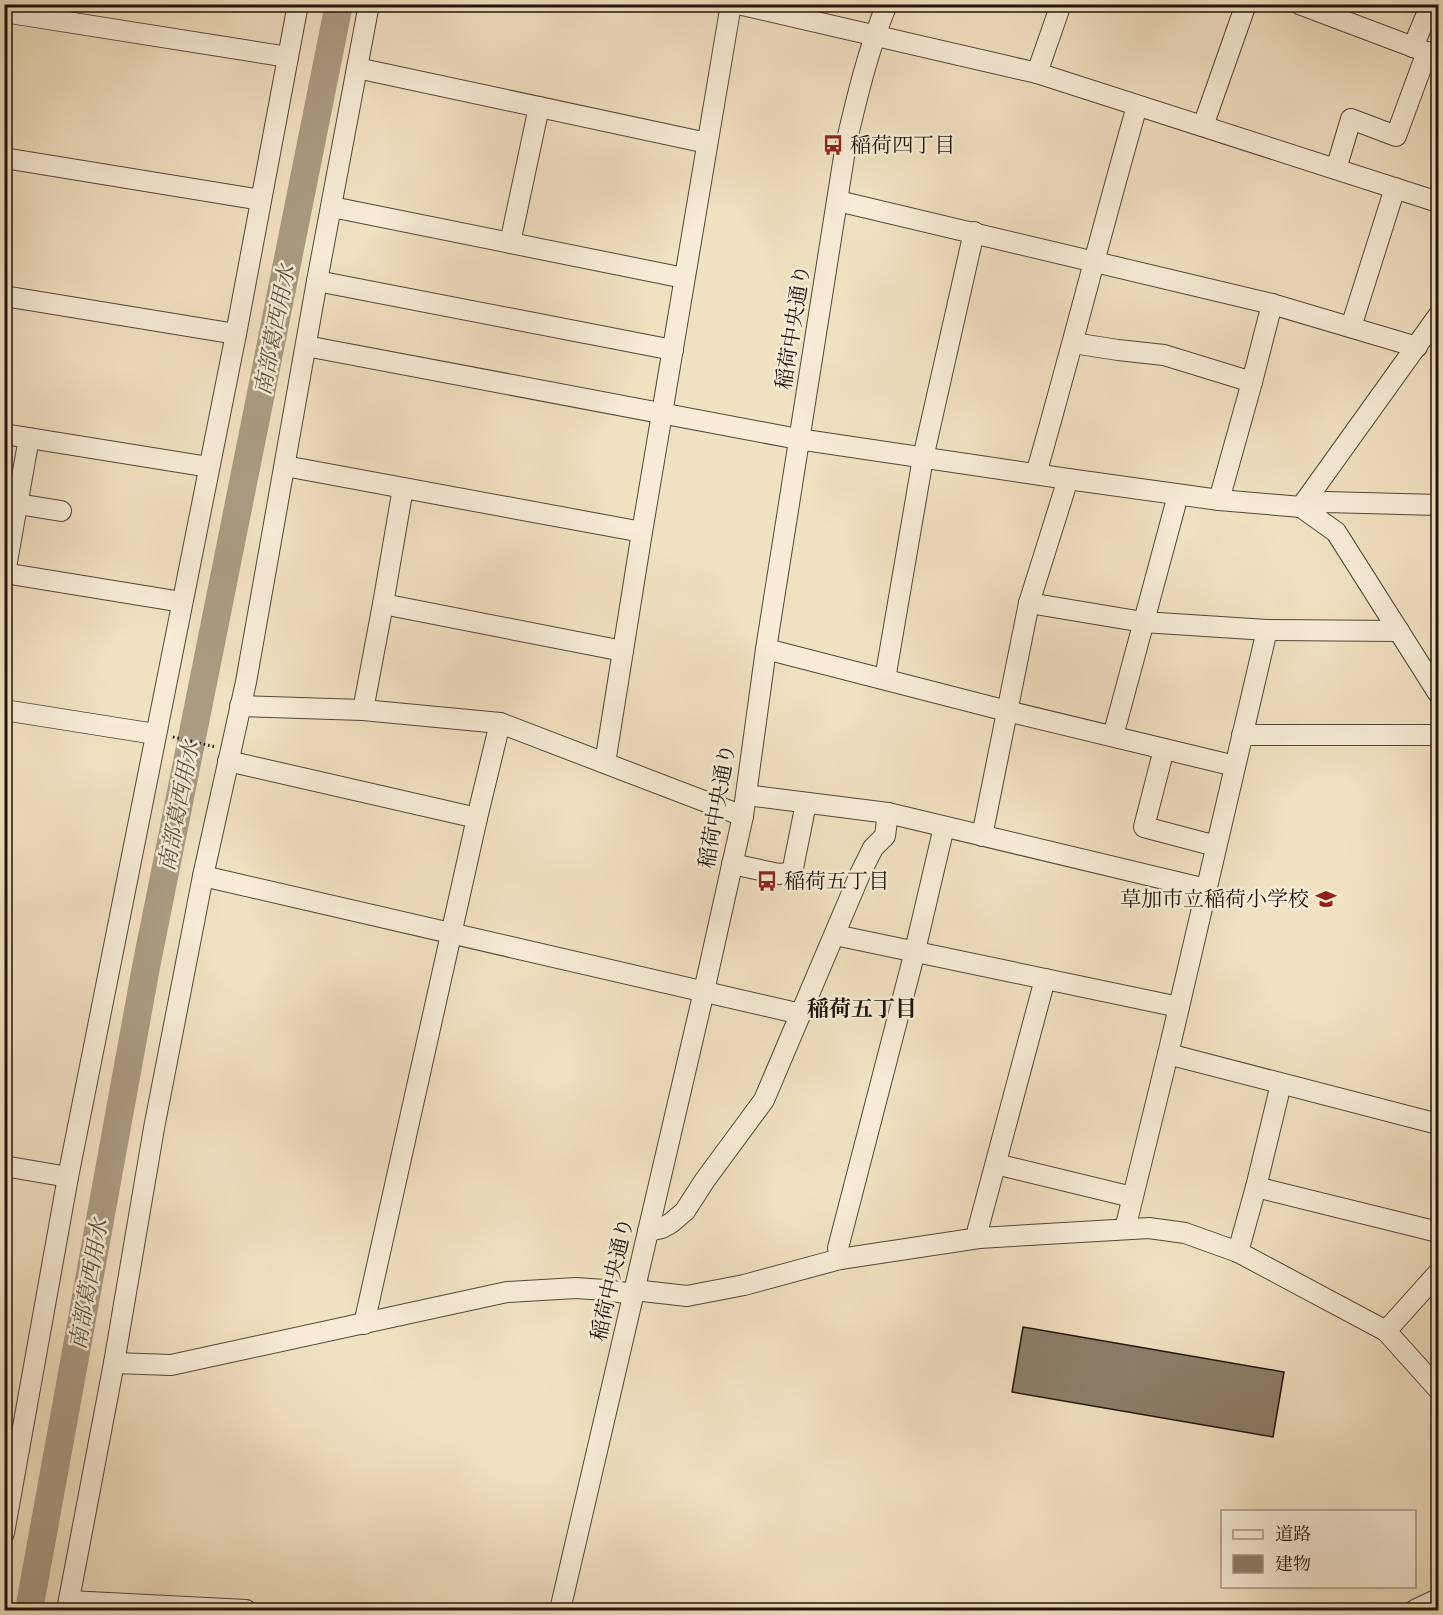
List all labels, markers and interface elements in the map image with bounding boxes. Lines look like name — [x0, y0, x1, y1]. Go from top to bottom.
bus stop icon: 稲荷四丁目 — [821, 133, 845, 157]
place label: 稲荷四丁目 — [850, 134, 955, 157]
water label: 南部葛西用水 — [251, 261, 300, 397]
street label: 稲荷中央通り — [772, 263, 815, 391]
water label: 南部葛西用水 — [155, 737, 204, 873]
street label: 稲荷中央通り — [695, 742, 740, 870]
bus stop icon: 稲荷五丁目 — [755, 869, 779, 893]
place label: 稲荷五丁目 — [784, 870, 889, 893]
school or university icon: 草加市立稲荷小学校 — [1314, 887, 1338, 911]
place label: 草加市立稲荷小学校 — [1120, 888, 1309, 911]
district label: 稲荷五丁目 — [807, 997, 917, 1021]
water label: 南部葛西用水 — [66, 1215, 113, 1351]
street label: 稲荷中央通り — [587, 1215, 638, 1343]
legend — [1221, 1510, 1416, 1588]
text: 道路 — [1275, 1524, 1311, 1544]
text: 建物 — [1275, 1554, 1311, 1574]

